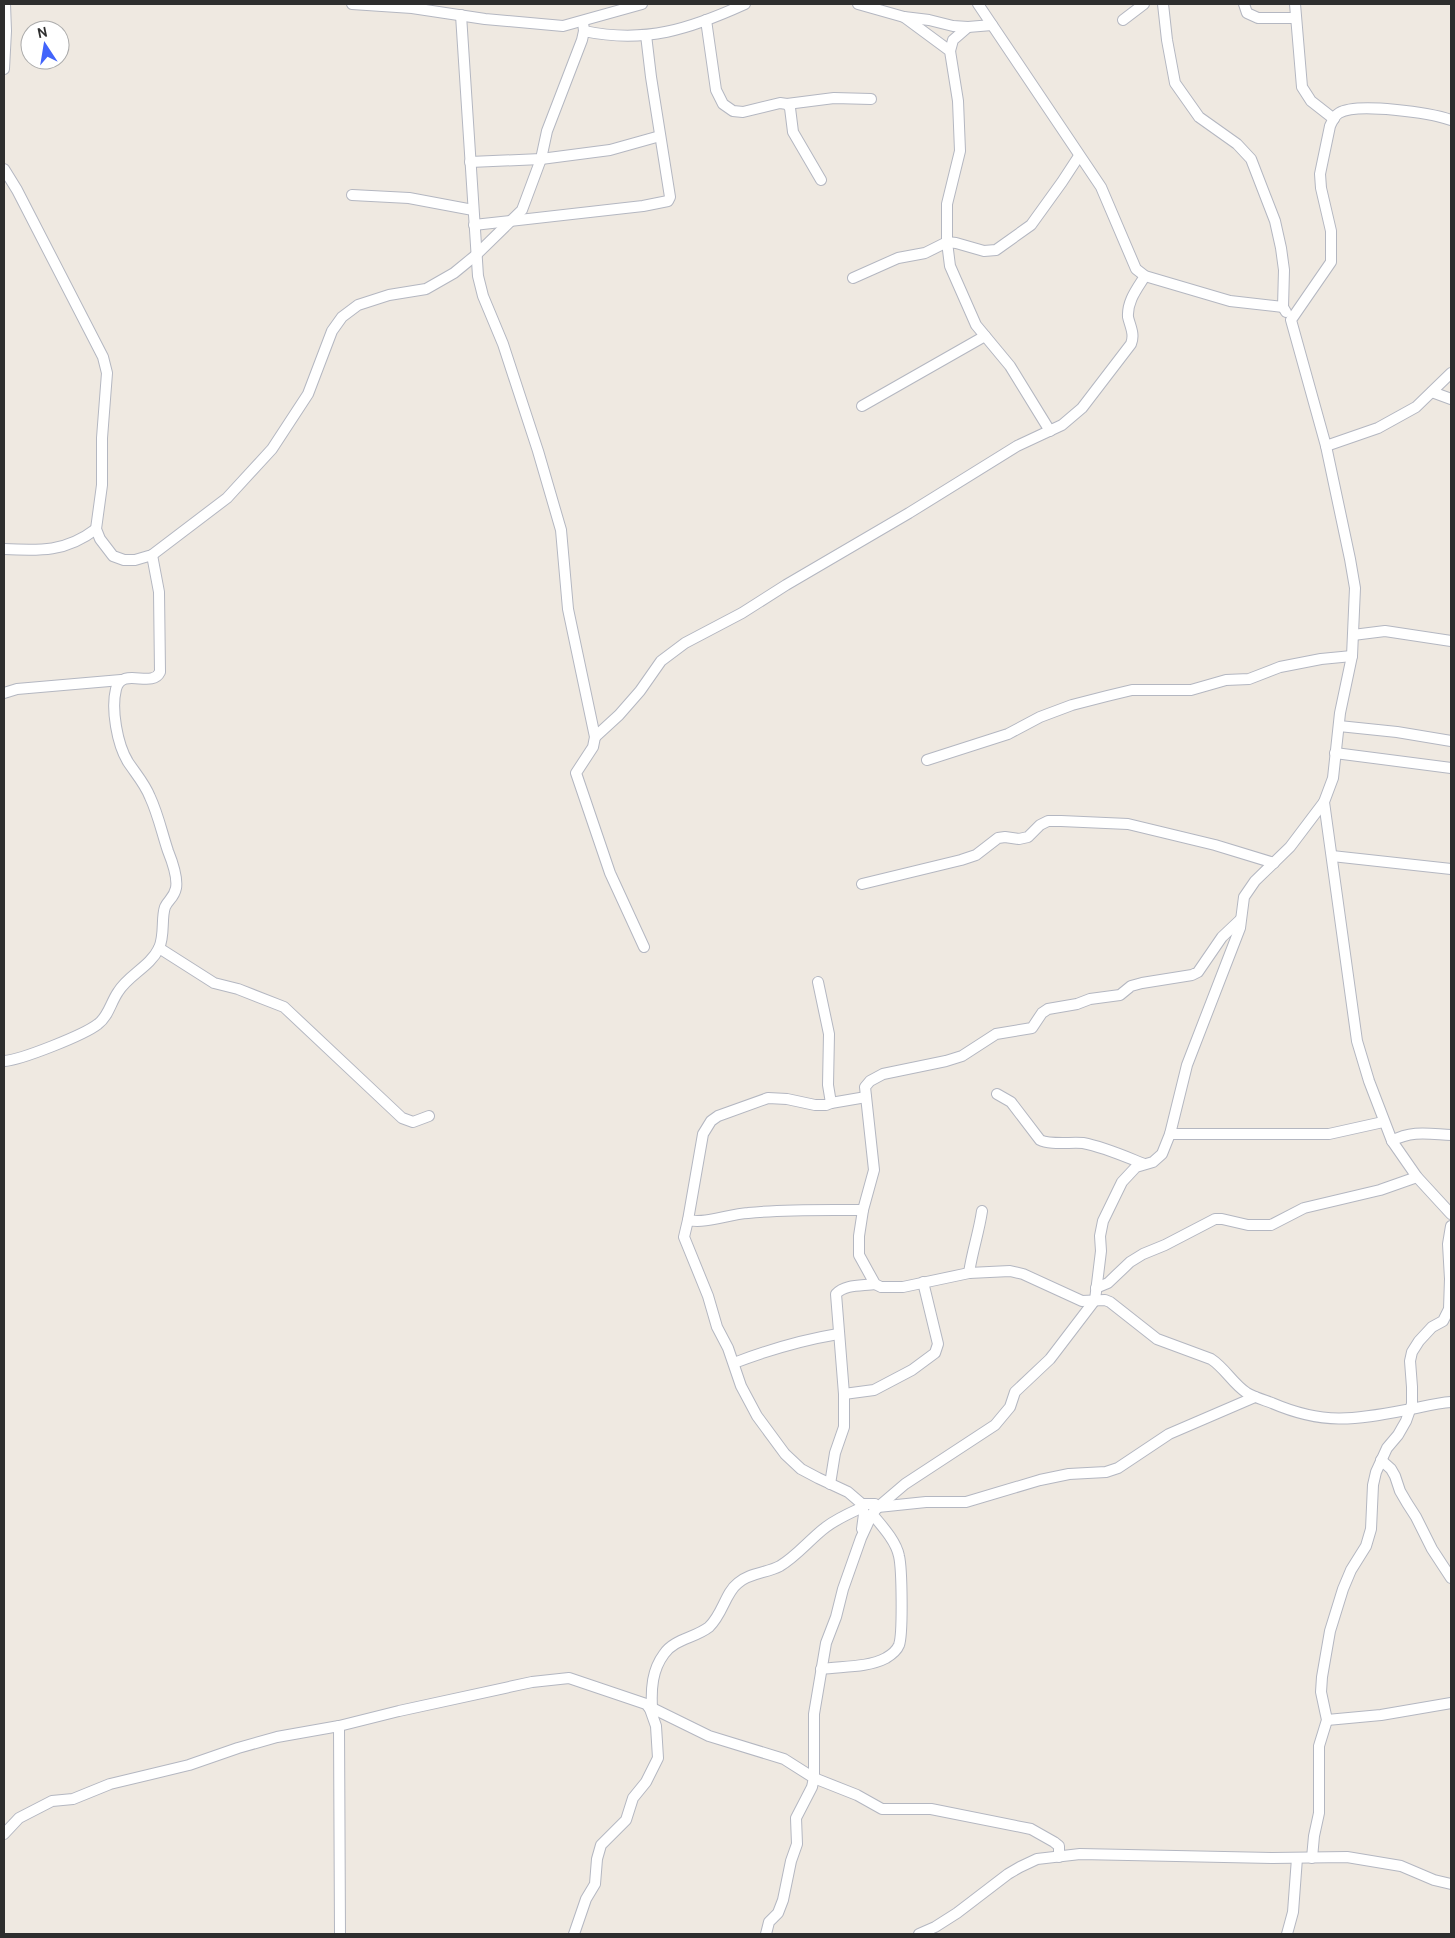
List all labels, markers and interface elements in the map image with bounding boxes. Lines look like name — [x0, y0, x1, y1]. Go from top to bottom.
north arrow — [20, 20, 70, 70]
text: N — [36, 22, 49, 42]

